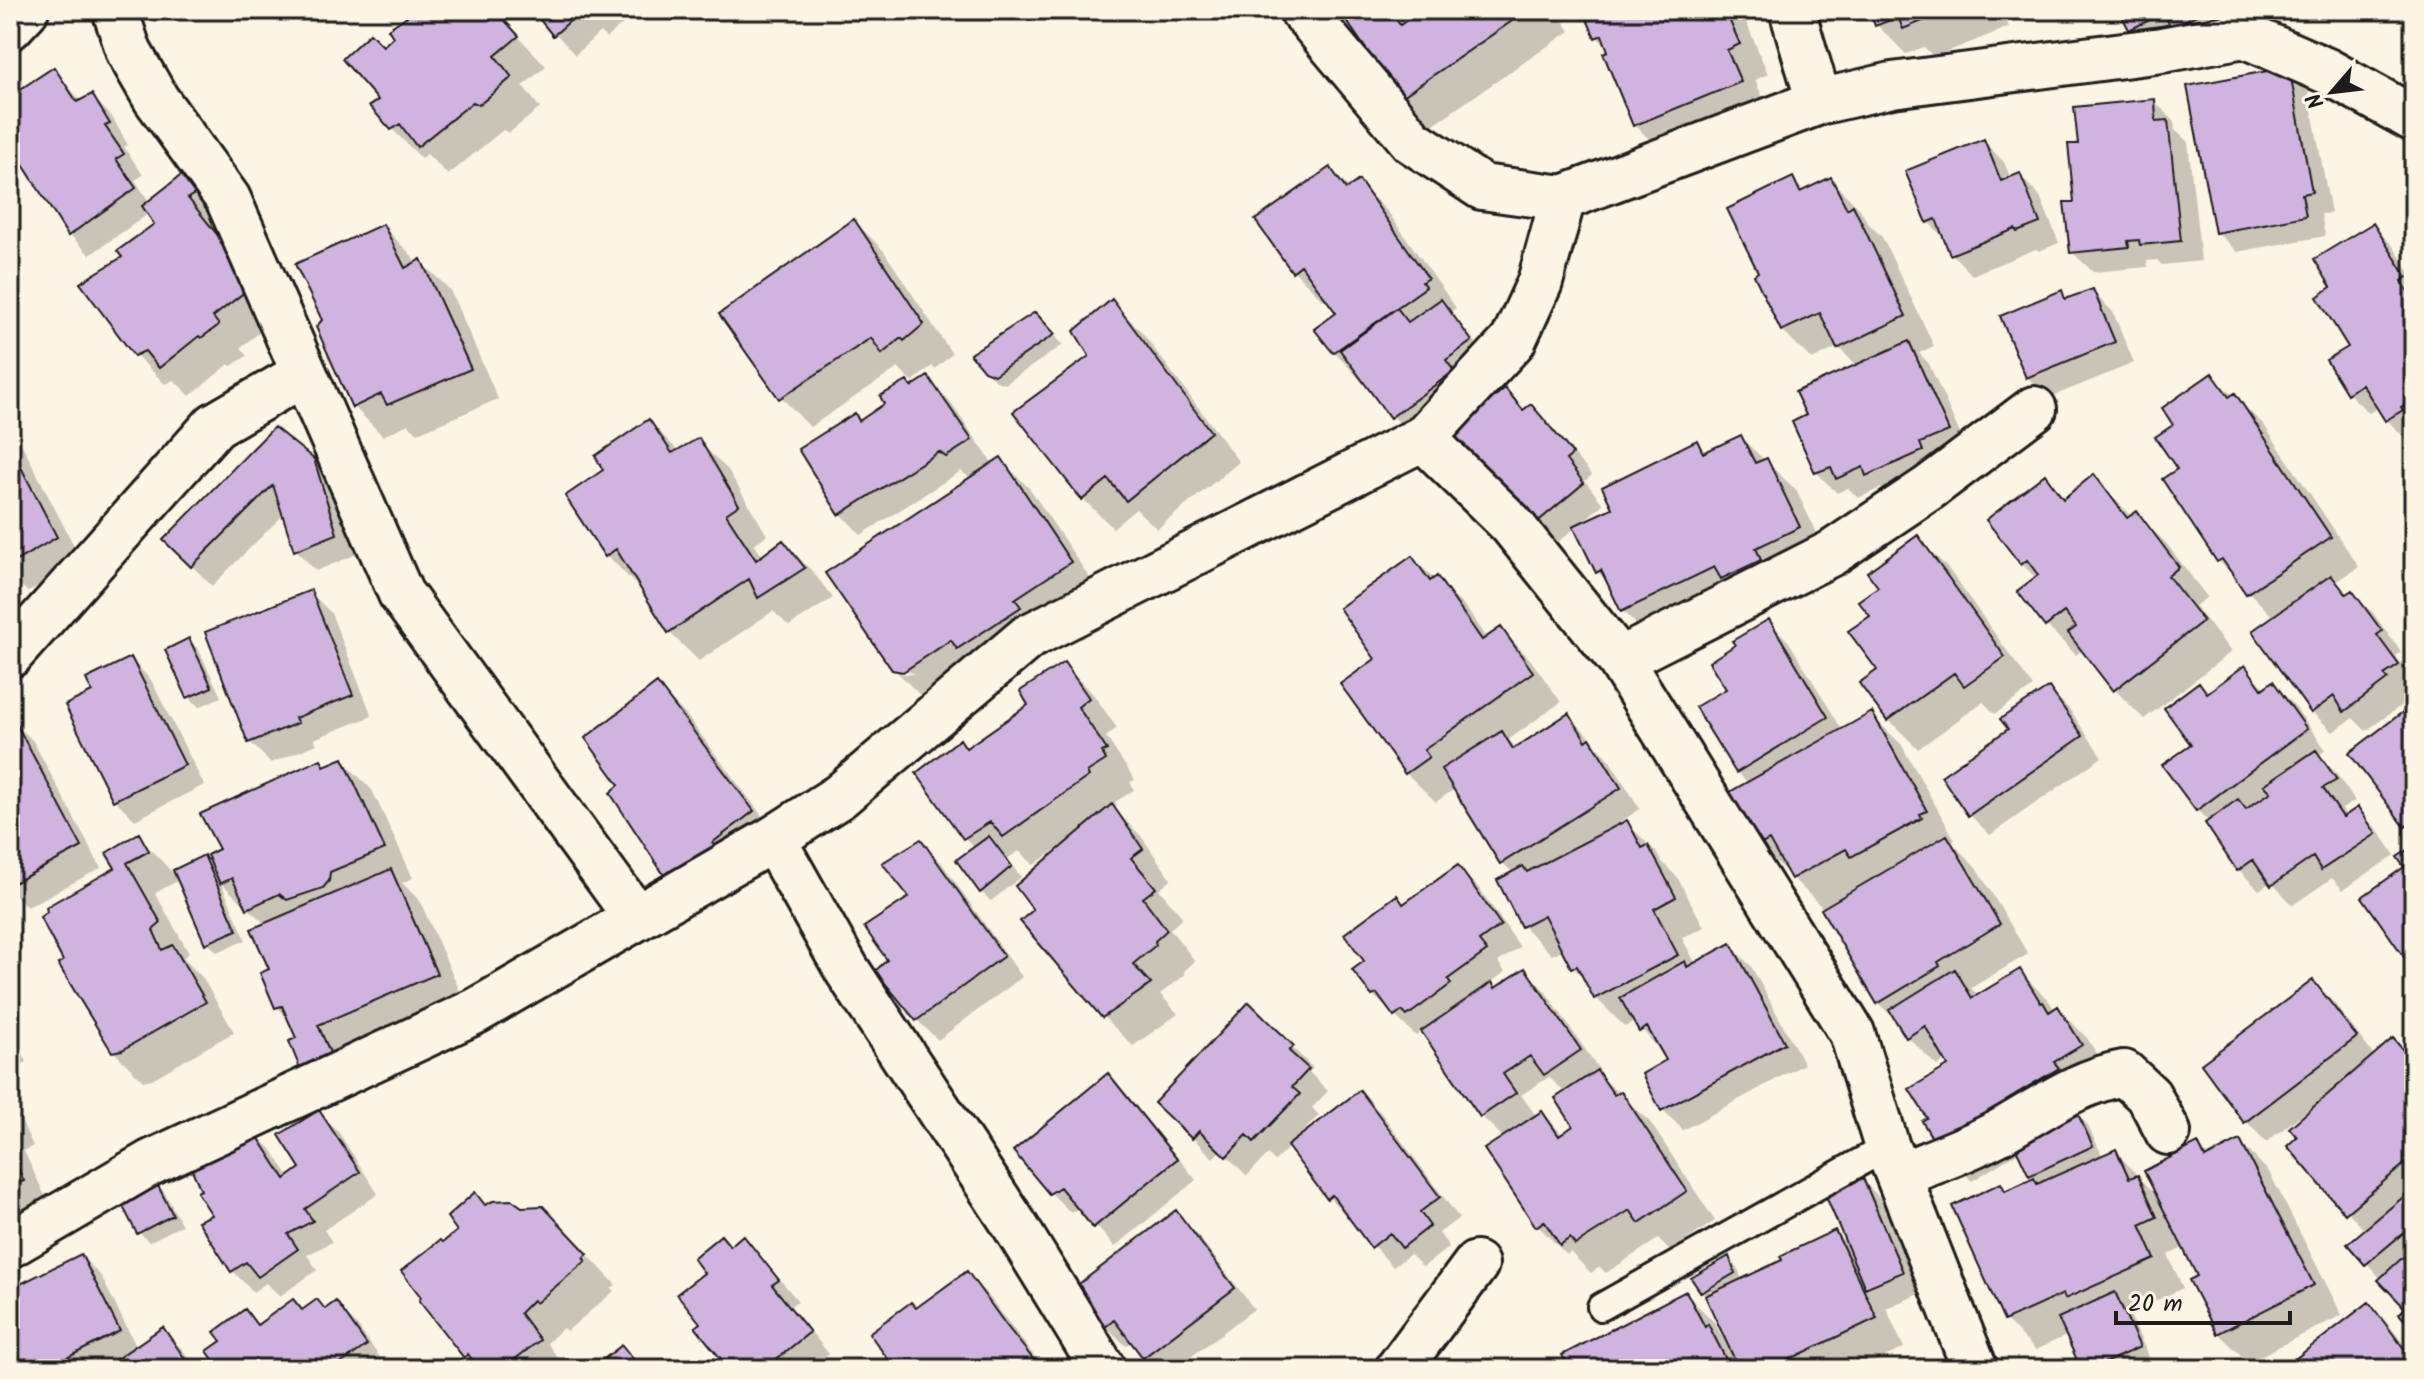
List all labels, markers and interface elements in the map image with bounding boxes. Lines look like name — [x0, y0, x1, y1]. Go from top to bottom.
north arrow — [2292, 52, 2372, 132]
text: N — [2298, 86, 2335, 115]
scale bar — [2116, 1275, 2290, 1325]
text: 20 m — [2128, 1285, 2183, 1324]

